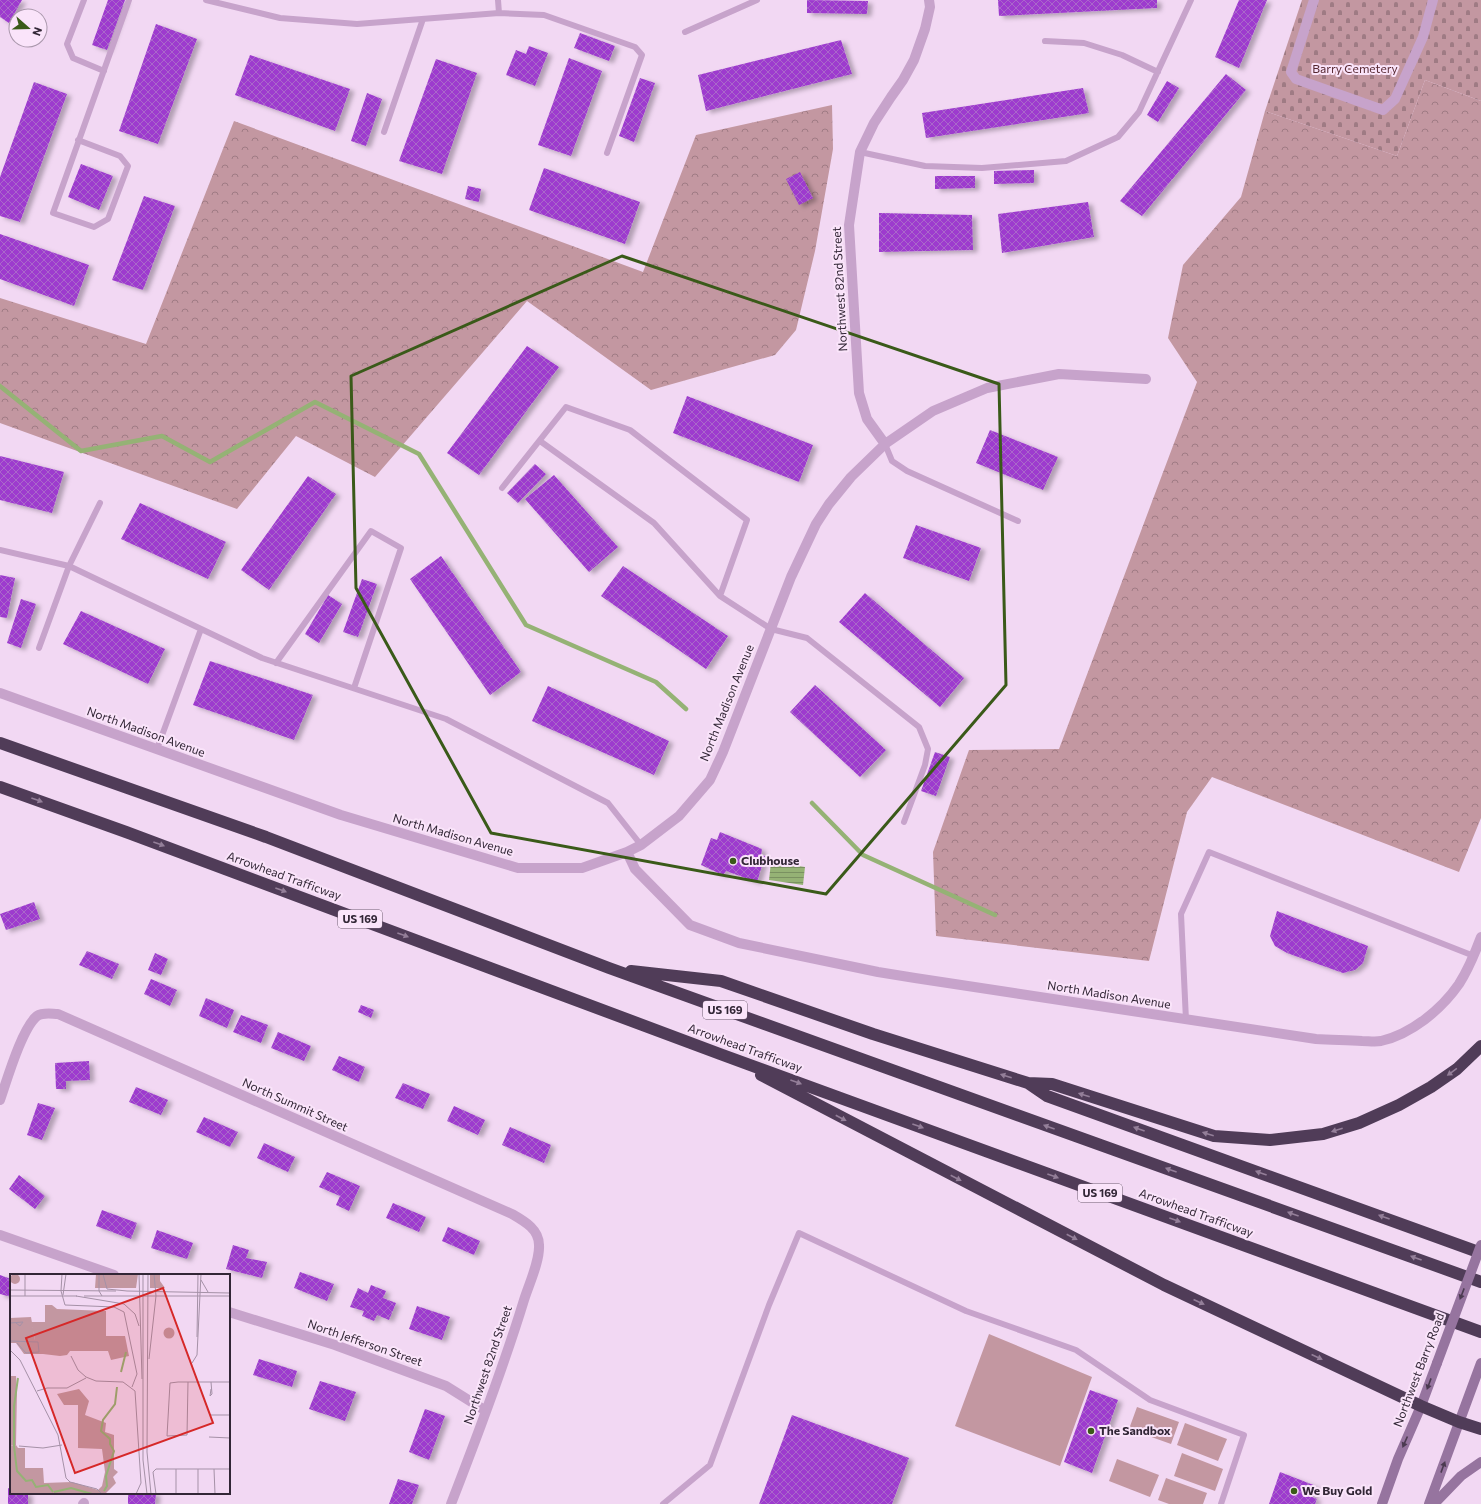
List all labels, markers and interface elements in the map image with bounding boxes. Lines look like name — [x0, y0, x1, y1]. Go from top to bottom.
north arrow — [8, 8, 48, 48]
text: N — [30, 25, 45, 38]
park label: Barry Cemetery — [1312, 61, 1398, 75]
street label: Northwest 82nd Street — [829, 226, 849, 352]
street label: North Madison Avenue — [696, 642, 756, 763]
street label: North Madison Avenue — [85, 703, 207, 759]
one-way arrow — [31, 797, 43, 803]
street label: North Madison Avenue — [391, 810, 515, 858]
one-way arrow — [153, 842, 165, 848]
street label: Arrowhead Trafficway — [225, 848, 343, 902]
place label: Clubhouse — [741, 853, 799, 867]
marker: Clubhouse — [728, 856, 738, 866]
one-way arrow — [275, 887, 287, 893]
road number: US 169 — [338, 910, 382, 928]
one-way arrow — [397, 933, 409, 939]
street label: North Madison Avenue — [1047, 977, 1172, 1011]
road number: US 169 — [703, 1001, 747, 1019]
street label: Arrowhead Trafficway — [686, 1020, 804, 1074]
one-way arrow — [1447, 1068, 1458, 1076]
one-way arrow — [1000, 1073, 1012, 1079]
street label: North Summit Street — [240, 1075, 350, 1134]
one-way arrow — [790, 1079, 802, 1085]
one-way arrow — [1078, 1091, 1090, 1097]
one-way arrow — [835, 1114, 847, 1121]
one-way arrow — [1042, 1123, 1054, 1129]
one-way arrow — [912, 1124, 924, 1130]
one-way arrow — [1133, 1126, 1145, 1132]
one-way arrow — [1330, 1127, 1342, 1133]
one-way arrow — [1202, 1131, 1214, 1137]
one-way arrow — [1165, 1167, 1177, 1173]
one-way arrow — [1255, 1170, 1267, 1176]
one-way arrow — [1048, 1173, 1060, 1179]
one-way arrow — [950, 1175, 962, 1181]
road number: US 169 — [1078, 1184, 1122, 1202]
street label: Arrowhead Trafficway — [1137, 1185, 1255, 1239]
one-way arrow — [1287, 1211, 1299, 1217]
one-way arrow — [1377, 1214, 1389, 1220]
one-way arrow — [1170, 1218, 1182, 1224]
one-way arrow — [1066, 1234, 1078, 1241]
one-way arrow — [1409, 1255, 1421, 1261]
inset map — [10, 1274, 230, 1494]
one-way arrow — [1459, 1289, 1465, 1301]
one-way arrow — [1193, 1299, 1205, 1305]
street label: Northwest 82nd Street — [460, 1303, 514, 1426]
street label: Northwest Barry Road — [1390, 1311, 1446, 1429]
street label: North Jefferson Street — [306, 1316, 425, 1369]
one-way arrow — [1311, 1354, 1322, 1360]
one-way arrow — [1425, 1379, 1431, 1391]
place label: The Sandbox — [1099, 1423, 1171, 1437]
marker: The Sandbox — [1086, 1426, 1096, 1436]
one-way arrow — [1402, 1436, 1408, 1447]
one-way arrow — [1440, 1461, 1446, 1473]
place label: We Buy Gold — [1302, 1483, 1372, 1497]
marker: We Buy Gold — [1289, 1486, 1299, 1496]

